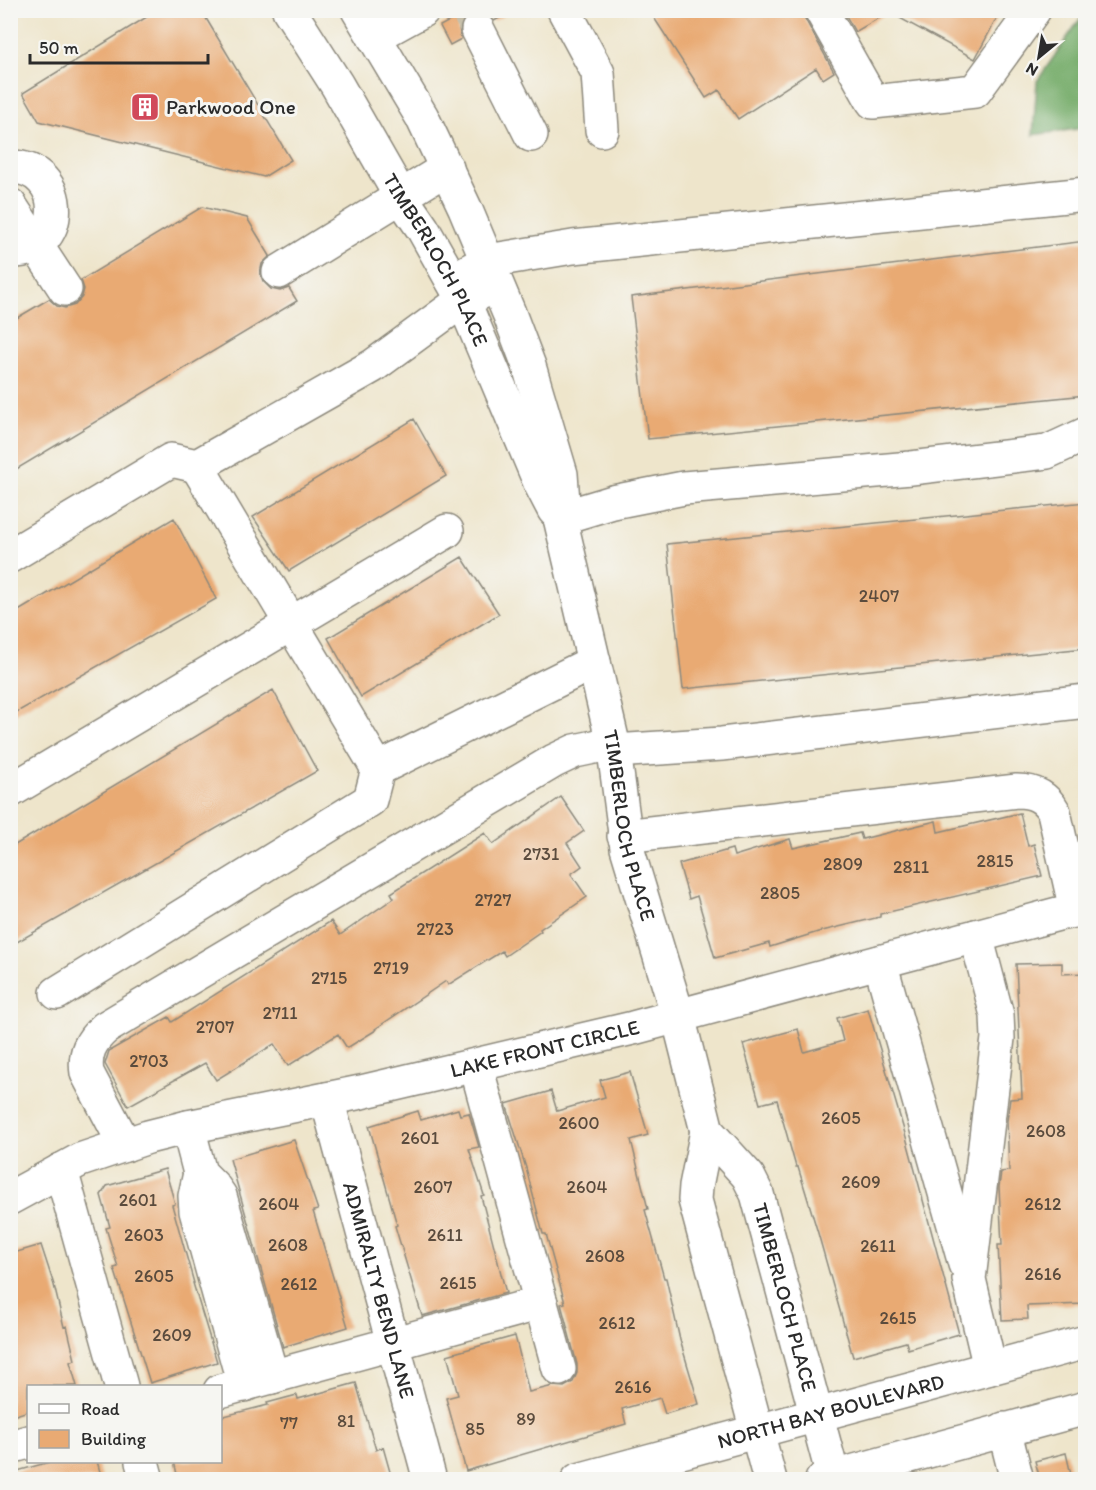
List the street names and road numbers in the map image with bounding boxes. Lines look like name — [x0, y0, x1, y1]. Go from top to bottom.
street label: TIMBERLOCH PLACE — [378, 169, 494, 350]
street label: TIMBERLOCH PLACE — [598, 727, 661, 924]
street label: LAKE FRONT CIRCLE — [448, 1014, 642, 1083]
street label: ADMIRALTY BEND LANE — [338, 1179, 420, 1401]
street label: TIMBERLOCH PLACE — [748, 1200, 823, 1395]
street label: NORTH BAY BOULEVARD — [715, 1368, 947, 1454]

